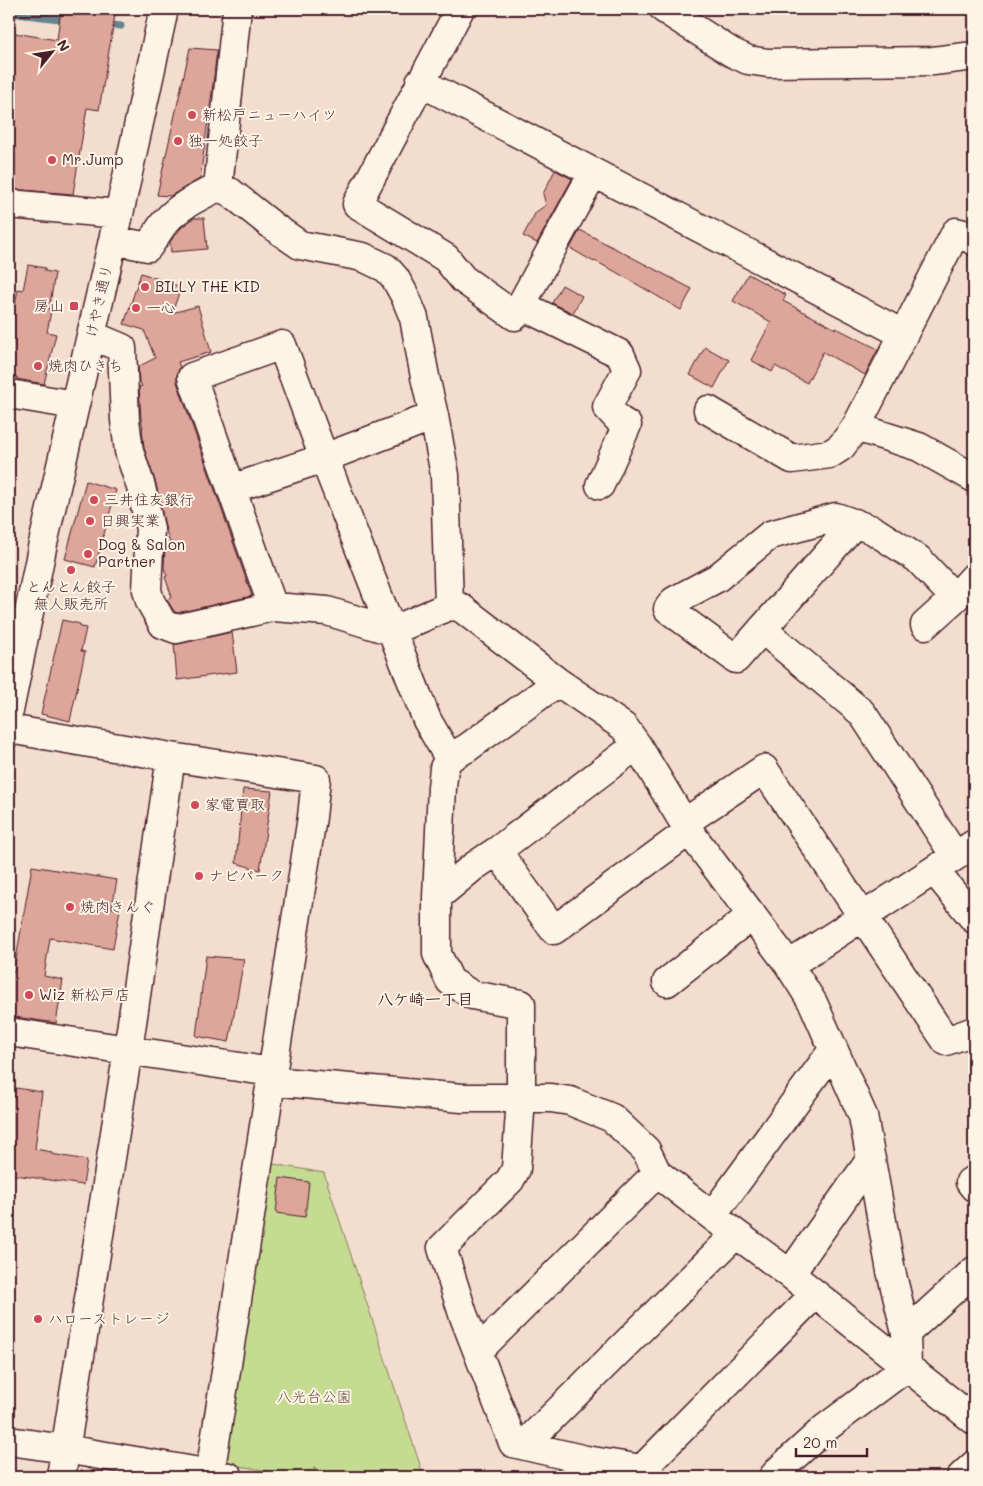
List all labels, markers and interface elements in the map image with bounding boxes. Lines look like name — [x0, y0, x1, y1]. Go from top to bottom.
north arrow — [28, 28, 78, 78]
text: N — [53, 36, 75, 55]
place label: 新松戸ニューハイツ — [202, 104, 337, 124]
marker: 新松戸ニューハイツ — [186, 109, 198, 121]
place label: 独一処餃子 — [188, 130, 263, 150]
marker: 独一処餃子 — [172, 135, 184, 147]
place label: Mr.Jump — [62, 149, 124, 169]
marker: Mr.Jump — [46, 154, 58, 166]
street label: けやき通り — [80, 262, 116, 340]
place label: BILLY THE KID — [155, 276, 260, 296]
marker: BILLY THE KID — [139, 281, 151, 293]
place label: 房山 — [34, 295, 64, 315]
place label: 一心 — [146, 297, 176, 317]
marker: 房山 — [68, 300, 80, 312]
marker: 一心 — [130, 302, 142, 314]
place label: 焼肉ひきち — [48, 355, 123, 375]
marker: 焼肉ひきち — [32, 360, 44, 372]
place label: 三井住友銀行 — [104, 489, 194, 509]
marker: 三井住友銀行 — [88, 494, 100, 506]
place label: 日興実業 — [100, 510, 160, 530]
marker: 日興実業 — [84, 515, 96, 527]
place label: Dog & Salon Partner — [98, 534, 185, 571]
marker: Dog & Salon Partner — [82, 548, 94, 560]
marker: とんとん餃子 無人販売所 — [65, 564, 77, 576]
place label: とんとん餃子 無人販売所 — [26, 576, 116, 613]
place label: 家電買取 — [205, 794, 265, 814]
marker: 家電買取 — [189, 799, 201, 811]
place label: ナビパーク — [209, 865, 284, 885]
marker: ナビパーク — [193, 870, 205, 882]
place label: 焼肉きんぐ — [80, 896, 155, 916]
marker: 焼肉きんぐ — [64, 901, 76, 913]
place label: Wiz 新松戸店 — [39, 984, 130, 1004]
district label: 八ケ崎一丁目 — [377, 988, 473, 1009]
marker: Wiz 新松戸店 — [23, 989, 35, 1001]
place label: ハローストレージ — [48, 1308, 169, 1328]
marker: ハローストレージ — [32, 1313, 44, 1325]
park label: 八光台公園 — [276, 1386, 352, 1406]
scale bar — [796, 1426, 867, 1458]
text: 20 m — [803, 1432, 837, 1452]

